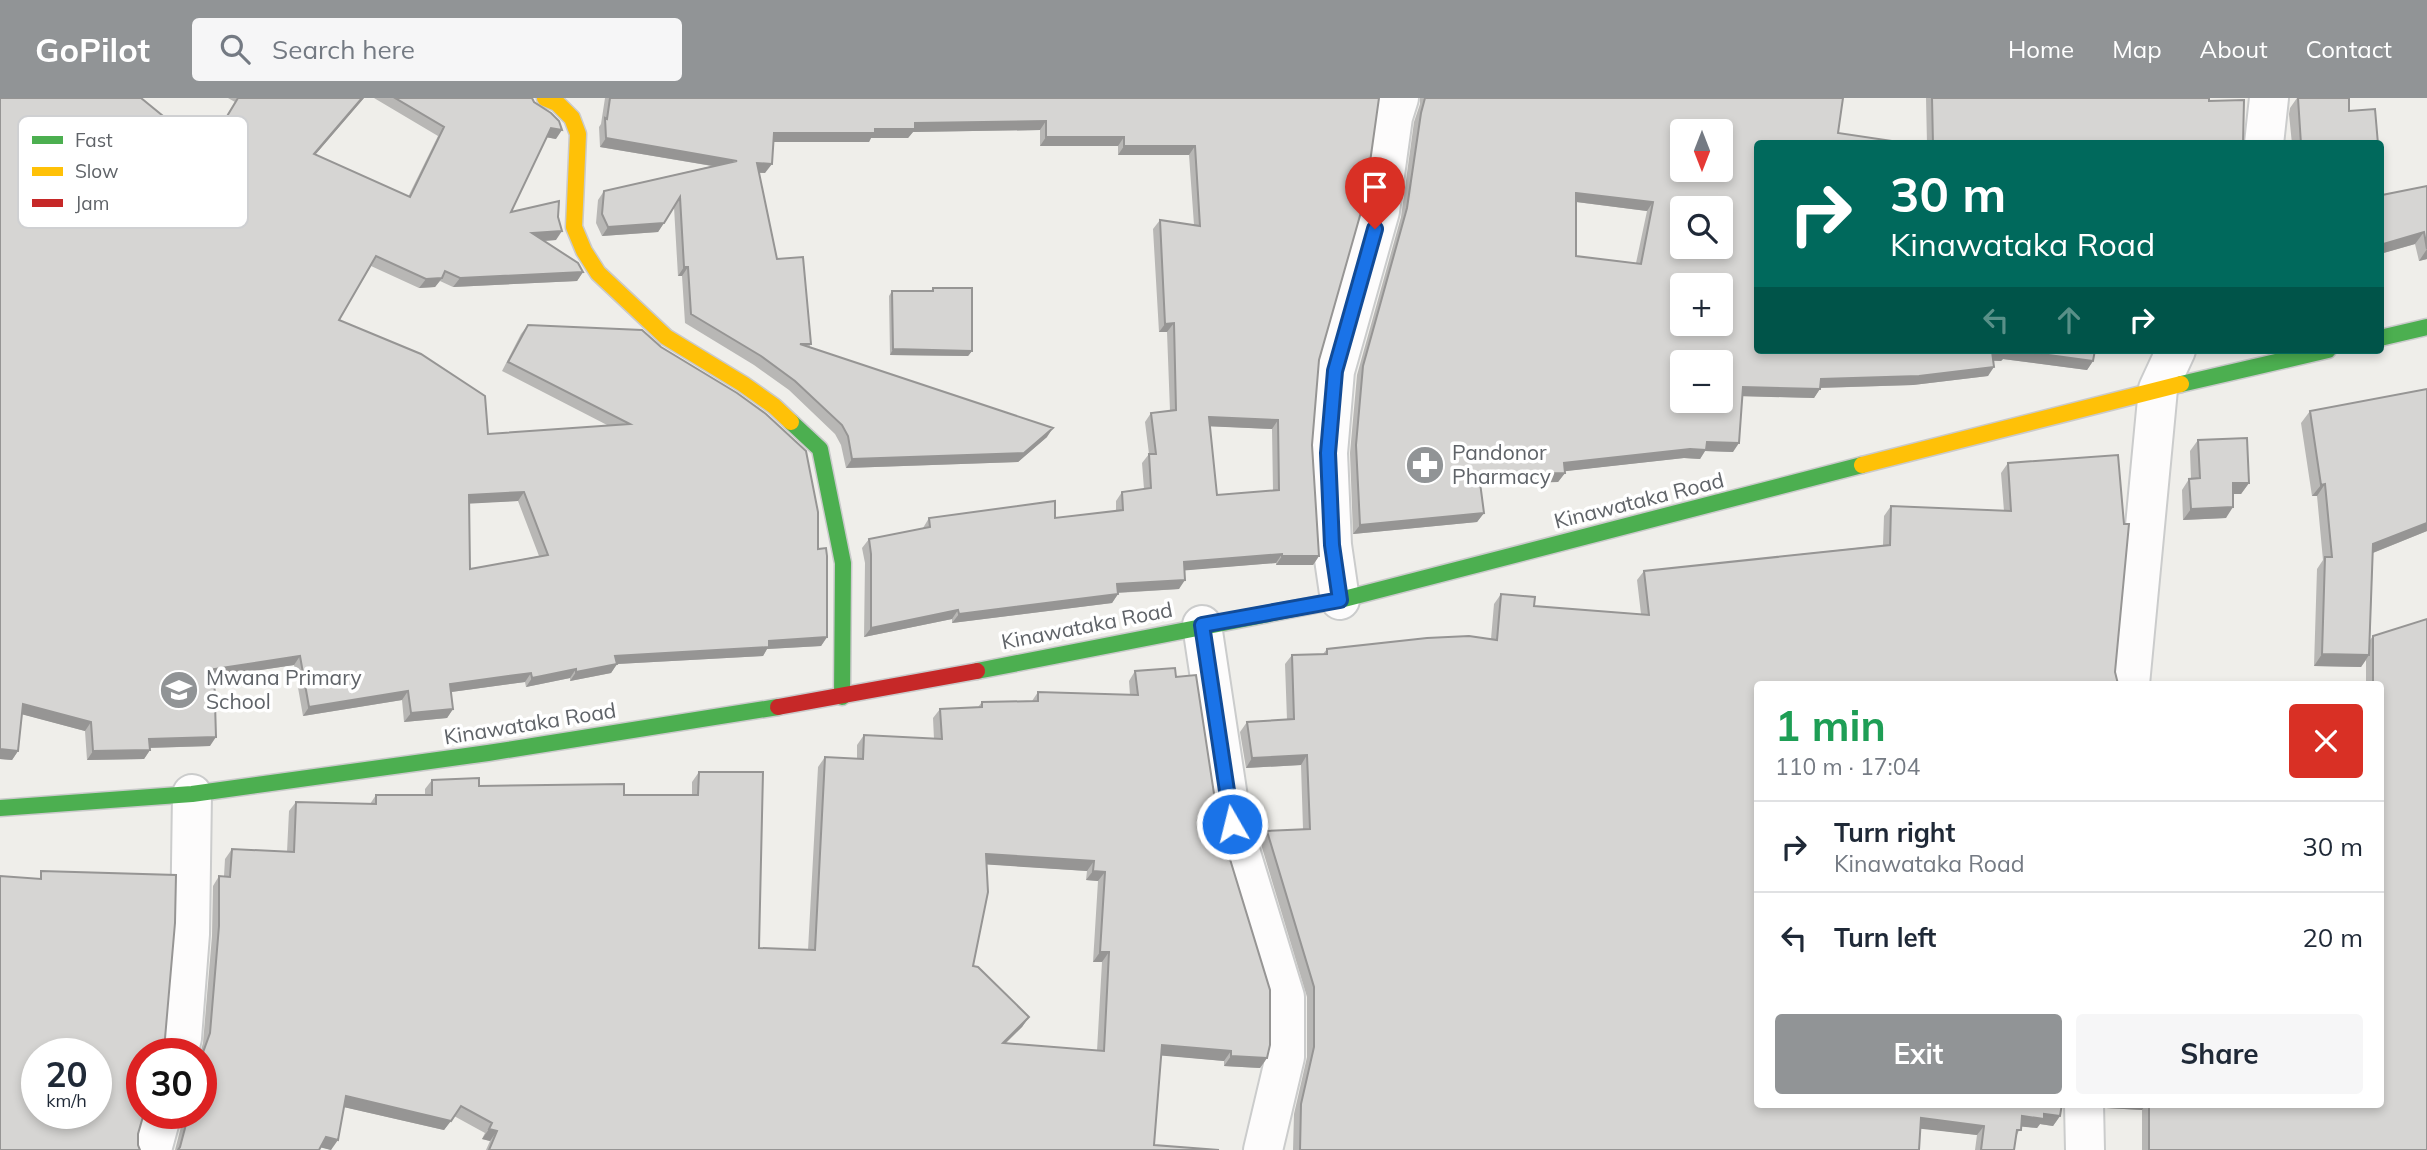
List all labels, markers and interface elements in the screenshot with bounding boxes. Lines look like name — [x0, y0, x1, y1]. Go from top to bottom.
search box — [192, 18, 682, 81]
text: GoPilot — [35, 29, 150, 70]
icon: search — [216, 30, 254, 68]
text: Search here — [272, 33, 415, 66]
text: Home — [2008, 34, 2074, 64]
text: Map — [2112, 34, 2162, 64]
text: About — [2200, 34, 2268, 64]
text: Contact — [2306, 34, 2392, 64]
legend — [18, 116, 248, 228]
north arrow — [1670, 119, 1732, 182]
map controls — [1670, 119, 1733, 413]
text: Fast — [75, 128, 113, 152]
pin — [1345, 157, 1405, 229]
text: Slow — [75, 159, 119, 183]
text: 30 m — [1890, 163, 2006, 224]
icon: arrive — [1356, 168, 1394, 206]
icon: right — [1775, 168, 1866, 259]
text: Jam — [75, 191, 109, 215]
button: search — [1670, 196, 1733, 259]
text: Kinawataka Road — [1890, 224, 2155, 264]
button: + — [1670, 273, 1733, 336]
icon: left — [1977, 301, 2015, 339]
icon: ahead — [2050, 301, 2088, 339]
icon: right — [2123, 301, 2161, 339]
button: − — [1670, 350, 1733, 413]
place label: Pandonor Pharmacy — [1452, 439, 1551, 489]
pharmacy icon: Pandonor Pharmacy — [1404, 444, 1446, 486]
street label: Kinawataka Road — [1551, 466, 1726, 534]
street label: Kinawataka Road — [999, 596, 1175, 654]
place label: Mwana Primary School — [206, 664, 362, 714]
school or university icon: Mwana Primary School — [158, 669, 200, 711]
street label: Kinawataka Road — [442, 697, 618, 749]
text: 1 min — [1775, 699, 1886, 752]
button: close — [2289, 704, 2363, 778]
text: 110 m · 17:04 — [1775, 752, 1920, 781]
position arrow — [1195, 787, 1269, 861]
text: Turn right — [1834, 816, 1955, 849]
icon: right — [1775, 828, 1813, 866]
text: 30 m — [2302, 830, 2363, 863]
text: Kinawataka Road — [1834, 849, 2025, 878]
icon: left — [1775, 919, 1813, 957]
text: Turn left — [1834, 921, 1936, 954]
text: 20 m — [2302, 921, 2363, 954]
button: Exit — [1775, 1014, 2062, 1094]
button: Share — [2076, 1014, 2363, 1094]
speed limit sign: 30 — [126, 1038, 217, 1129]
text: 20 — [45, 1052, 88, 1096]
text: km/h — [46, 1089, 87, 1112]

